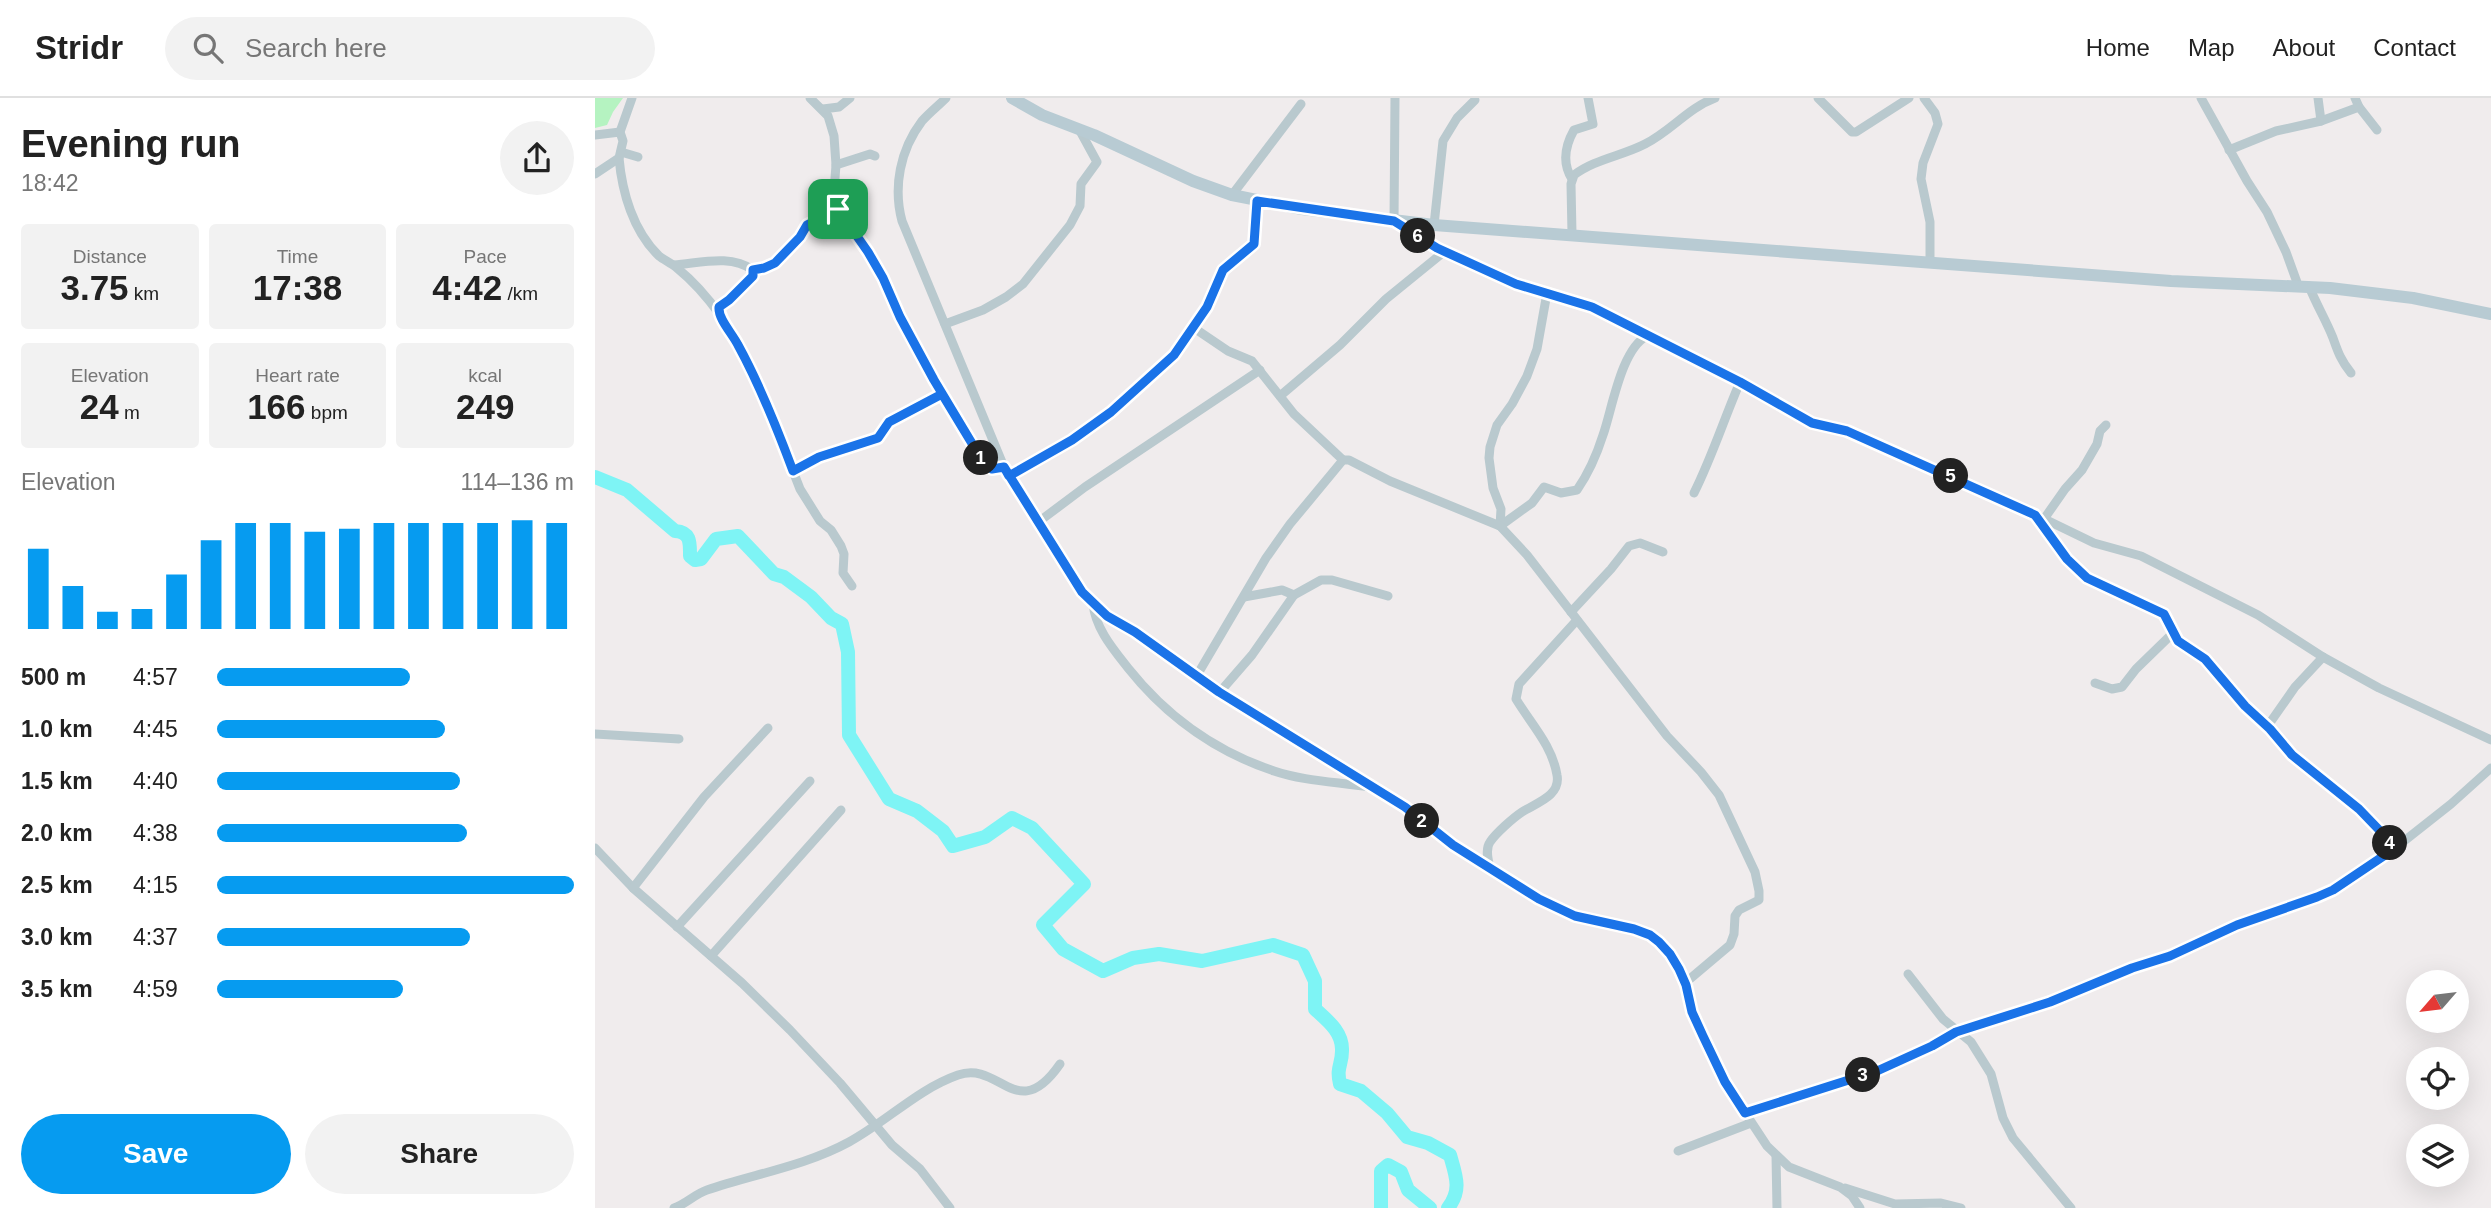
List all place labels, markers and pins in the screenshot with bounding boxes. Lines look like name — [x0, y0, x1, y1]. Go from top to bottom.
pin — [808, 179, 868, 239]
pin: 6 — [1401, 218, 1435, 254]
pin: 1 — [963, 440, 999, 476]
pin: 5 — [1933, 458, 1969, 494]
pin: 2 — [1405, 804, 1439, 838]
pin: 4 — [2373, 826, 2407, 860]
pin: 3 — [1845, 1058, 1881, 1093]

